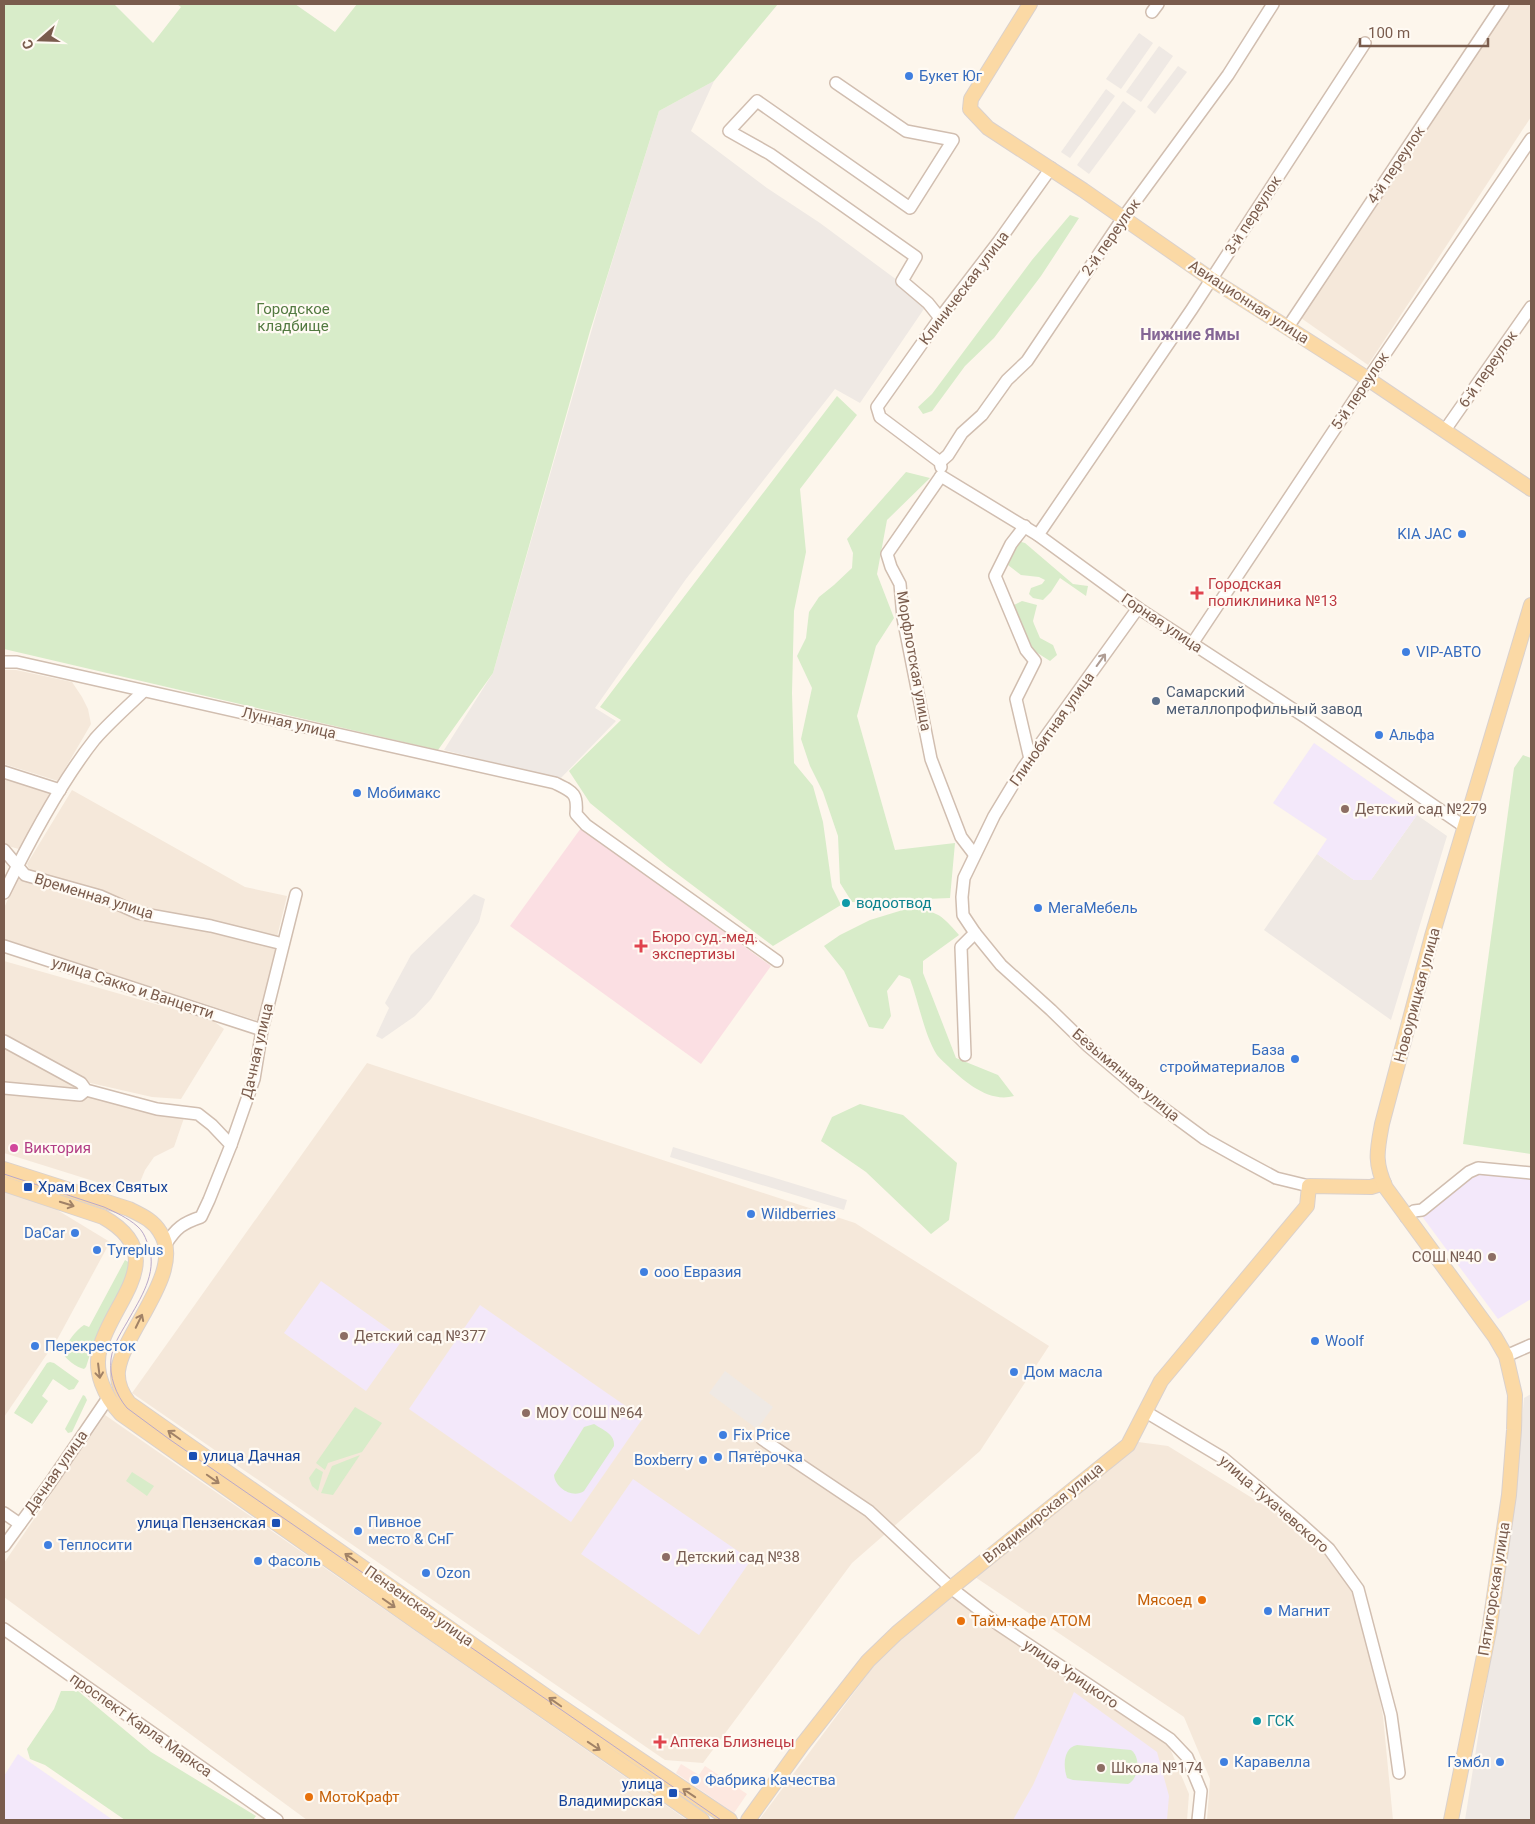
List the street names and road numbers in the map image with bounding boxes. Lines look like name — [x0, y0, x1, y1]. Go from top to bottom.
street label: 4-й переулок — [1363, 123, 1429, 207]
street label: 3-й переулок — [1221, 172, 1285, 258]
street label: 2-й переулок — [1078, 195, 1144, 279]
street label: Клиническая улица — [915, 228, 1013, 348]
street label: Авиационная улица — [1185, 256, 1313, 348]
street label: 6-й переулок — [1455, 327, 1521, 411]
street label: 5-й переулок — [1327, 349, 1393, 433]
street label: Горная улица — [1118, 589, 1206, 657]
street label: Морфлотская улица — [893, 590, 935, 732]
street label: Глинобитная улица — [1006, 669, 1098, 789]
street label: Лунная улица — [240, 703, 338, 743]
street label: Временная улица — [32, 869, 156, 923]
street label: Новоурицкая улица — [1390, 926, 1444, 1064]
street label: улица Сакко и Ванцетти — [50, 953, 216, 1023]
street label: Дачная улица — [237, 1001, 277, 1101]
street label: Безымянная улица — [1069, 1025, 1183, 1125]
street label: Дачная улица — [21, 1427, 91, 1517]
street label: улица Тухачевского — [1215, 1451, 1333, 1557]
street label: Владимирская улица — [979, 1459, 1107, 1567]
street label: Пятигорская улица — [1475, 1521, 1513, 1657]
street label: Пензенская улица — [361, 1562, 477, 1650]
street label: улица Урицкого — [1020, 1636, 1122, 1712]
street label: проспект Карла Маркса — [66, 1669, 216, 1781]

